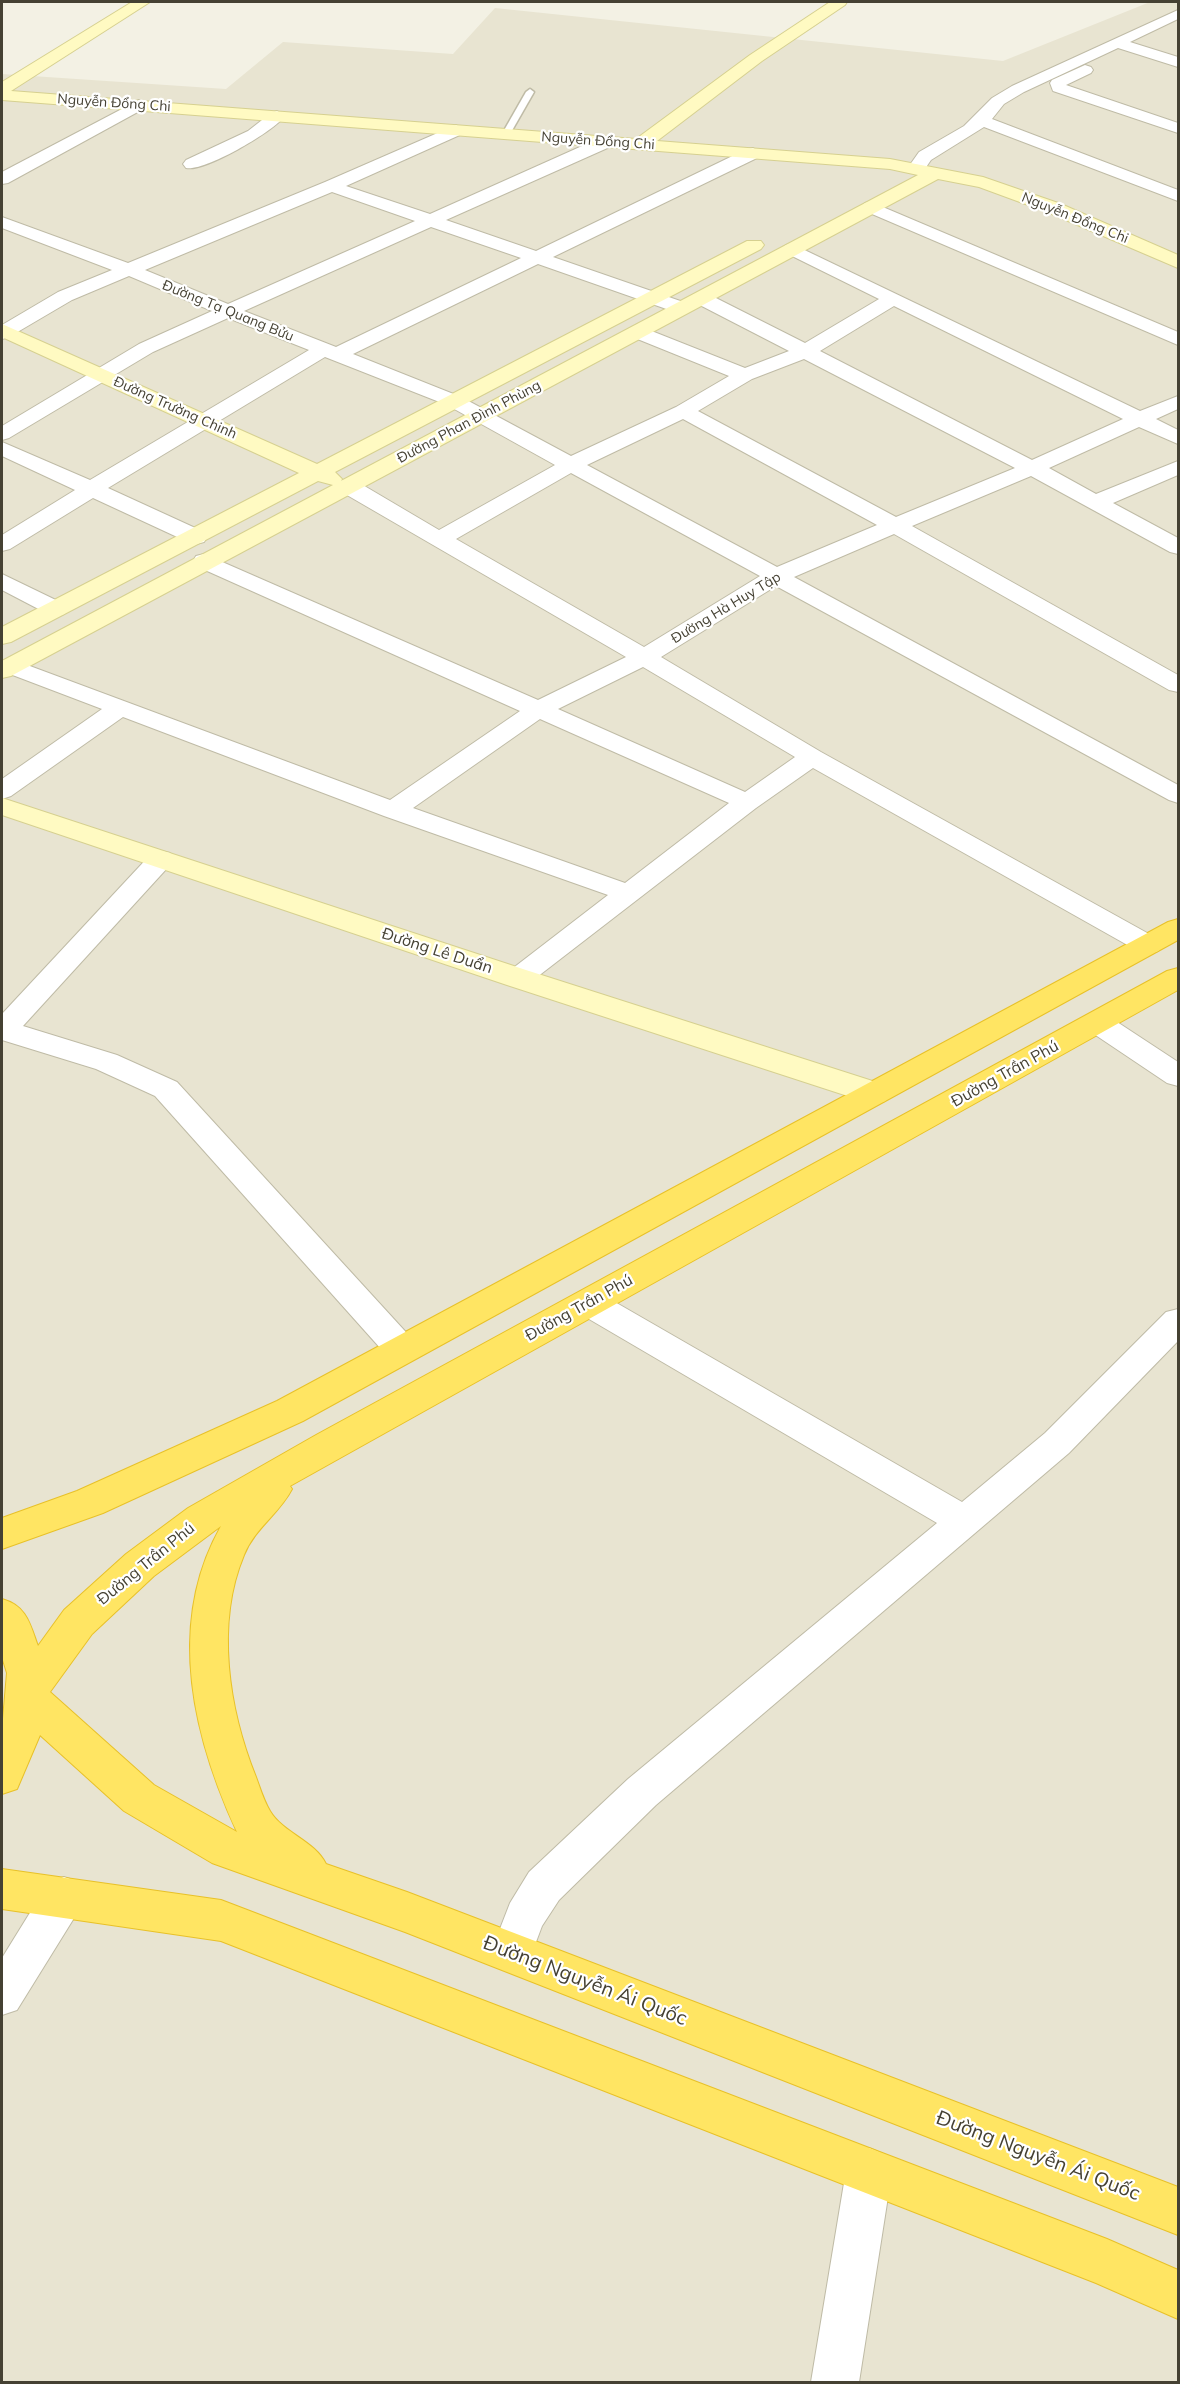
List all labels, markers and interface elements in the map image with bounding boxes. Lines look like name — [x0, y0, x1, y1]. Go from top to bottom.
street label: Nguyễn Đổng Chi — [57, 91, 171, 115]
street label: Nguyễn Đổng Chi — [541, 129, 655, 153]
street label: Nguyễn Đổng Chi — [1019, 189, 1131, 247]
street label: Đường Tạ Quang Bửu — [160, 277, 296, 345]
street label: Đường Trường Chinh — [111, 373, 239, 443]
street label: Đường Phan Đình Phùng — [394, 377, 544, 467]
street label: Đường Hà Huy Tập — [668, 569, 784, 647]
street label: Đường Lê Duẩn — [379, 924, 495, 978]
street label: Đường Trần Phú — [948, 1037, 1062, 1111]
street label: Đường Trần Phú — [522, 1271, 636, 1345]
street label: Đường Trần Phú — [93, 1519, 199, 1609]
street label: Đường Nguyễn Ái Quốc — [480, 1931, 690, 2031]
street label: Đường Nguyễn Ái Quốc — [933, 2106, 1143, 2206]

